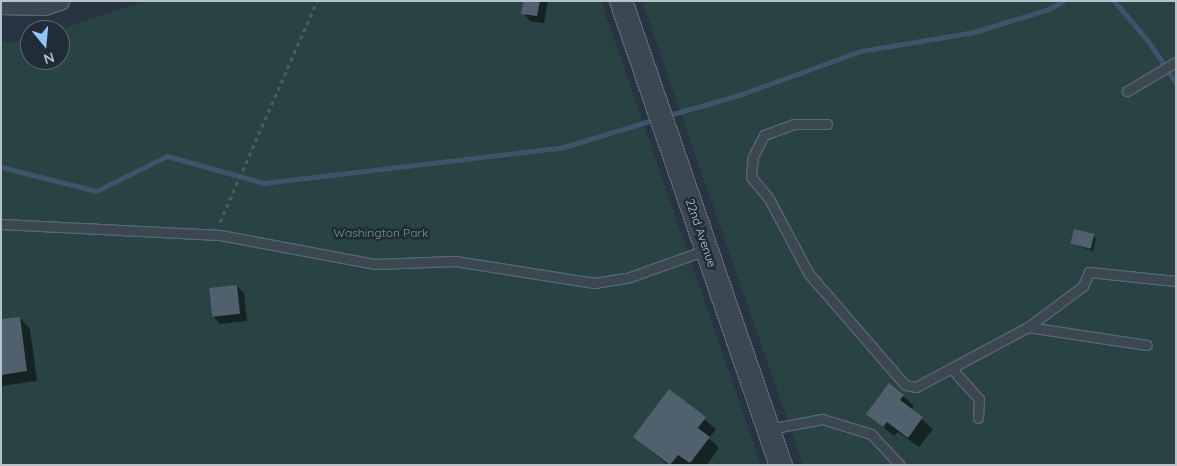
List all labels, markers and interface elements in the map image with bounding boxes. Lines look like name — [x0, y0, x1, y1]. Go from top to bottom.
north arrow — [20, 20, 70, 70]
text: N — [42, 48, 57, 68]
street label: 22nd Avenue — [683, 197, 719, 269]
park label: Washington Park — [333, 226, 429, 240]

